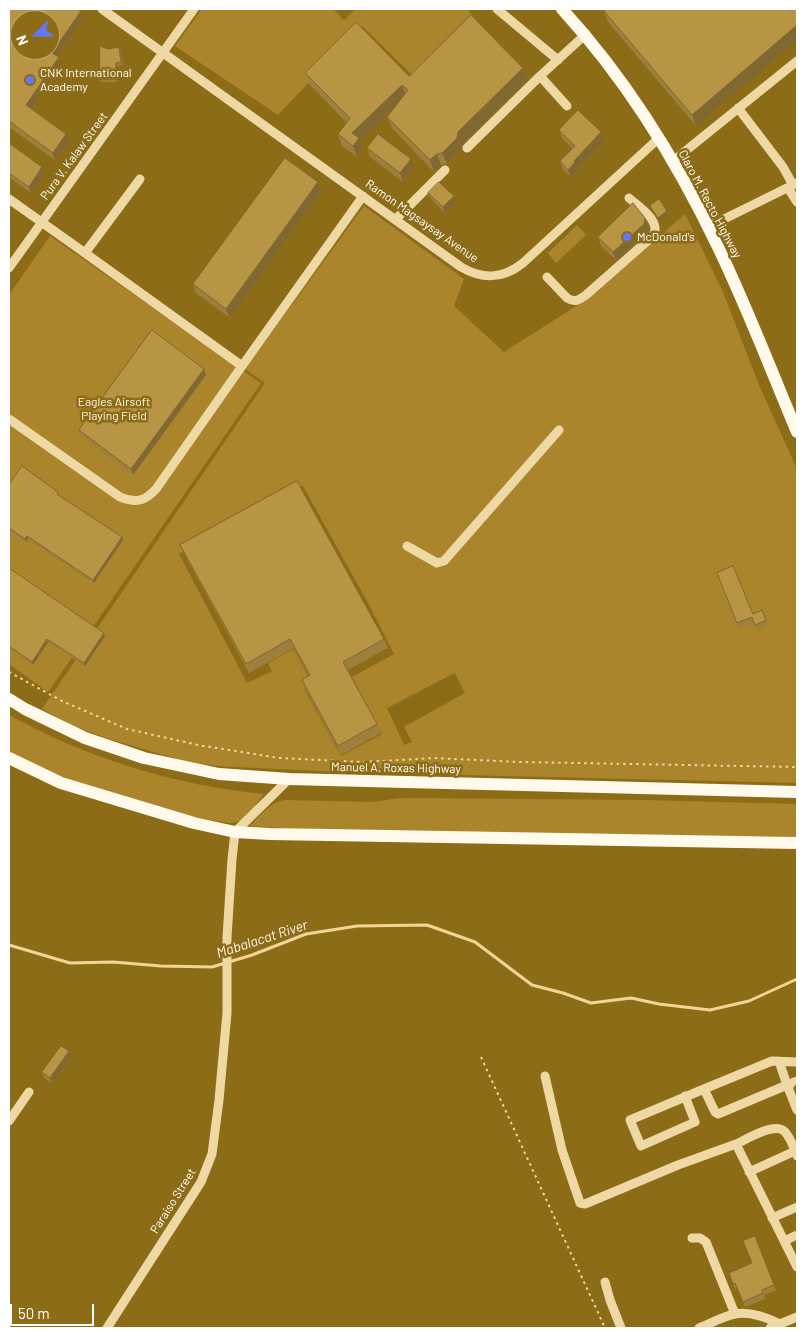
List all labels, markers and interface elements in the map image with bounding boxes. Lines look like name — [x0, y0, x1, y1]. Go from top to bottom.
north arrow — [10, 10, 60, 60]
text: N — [12, 33, 31, 48]
place label: CNK International Academy — [40, 66, 132, 94]
marker: CNK International Academy — [24, 74, 36, 86]
street label: Pura V. Kalaw Street — [37, 109, 111, 203]
street label: Claro M. Recto Highway — [675, 147, 745, 261]
street label: Ramon Magsaysay Avenue — [363, 176, 481, 266]
place label: McDonald's — [637, 230, 695, 244]
marker: McDonald's — [621, 231, 633, 243]
park label: Eagles Airsoft Playing Field — [78, 395, 150, 423]
street label: Manuel A. Roxas Highway — [331, 760, 461, 776]
water label: Mabalacat River — [214, 916, 310, 962]
street label: Paraiso Street — [147, 1166, 199, 1236]
scale bar — [12, 1294, 96, 1326]
text: 50 m — [18, 1304, 50, 1322]

